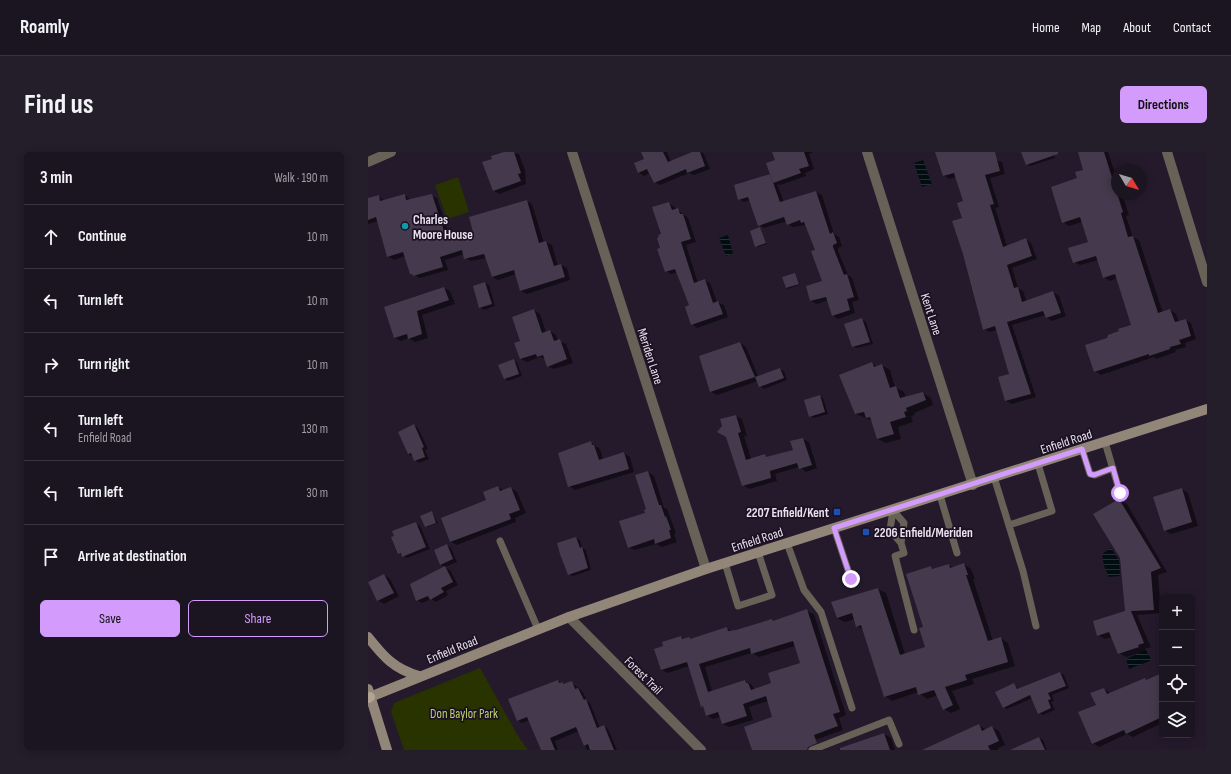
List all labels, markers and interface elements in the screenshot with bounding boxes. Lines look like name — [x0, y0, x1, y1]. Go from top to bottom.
text: Roamly — [20, 16, 70, 39]
text: Home — [1032, 19, 1060, 36]
text: Map — [1082, 19, 1101, 36]
text: About — [1123, 19, 1151, 36]
text: Contact — [1173, 19, 1211, 36]
button: Directions — [1120, 86, 1207, 123]
text: Find us — [24, 88, 93, 121]
north arrow — [1111, 164, 1147, 200]
text: 3 min — [40, 168, 73, 188]
text: Walk · 190 m — [274, 170, 328, 186]
place label: Charles Moore House — [413, 212, 473, 243]
marker: Charles Moore House — [400, 221, 410, 231]
icon: ahead — [40, 226, 62, 248]
text: Continue — [78, 227, 127, 246]
text: 10 m — [307, 229, 328, 245]
icon: left — [40, 290, 62, 312]
text: Turn left — [78, 291, 123, 310]
street label: Kent Lane — [917, 291, 945, 337]
text: 10 m — [307, 293, 328, 309]
street label: Meriden Lane — [633, 326, 667, 386]
icon: right — [40, 354, 62, 376]
text: Turn right — [78, 355, 130, 374]
text: 10 m — [307, 357, 328, 373]
text: Turn left — [78, 411, 123, 430]
icon: left — [40, 418, 62, 440]
text: 130 m — [302, 421, 328, 437]
street label: Enfield Road — [1038, 426, 1094, 458]
text: Enfield Road — [78, 430, 131, 446]
icon: left — [40, 482, 62, 504]
text: Turn left — [78, 483, 123, 502]
route start — [1111, 484, 1129, 502]
text: 30 m — [306, 485, 328, 501]
place label: 2207 Enfield/Kent — [746, 505, 830, 521]
marker: 2207 Enfield/Kent — [832, 507, 842, 517]
street label: Enfield Road — [729, 524, 785, 556]
place label: 2206 Enfield/Meriden — [874, 525, 973, 541]
marker: 2206 Enfield/Meriden — [861, 527, 871, 537]
icon: arrive — [40, 546, 62, 568]
text: Arrive at destination — [78, 547, 187, 566]
route end — [842, 570, 860, 588]
map controls — [1159, 594, 1195, 738]
button: + — [1159, 594, 1195, 630]
button: Save — [40, 600, 180, 637]
button: Share — [188, 600, 328, 637]
button: − — [1159, 630, 1195, 666]
street label: Enfield Road — [425, 633, 480, 667]
street label: Forest Trail — [621, 653, 666, 698]
button: locate — [1159, 666, 1195, 702]
button: layers — [1159, 702, 1195, 738]
park label: Don Baylor Park — [430, 706, 498, 722]

